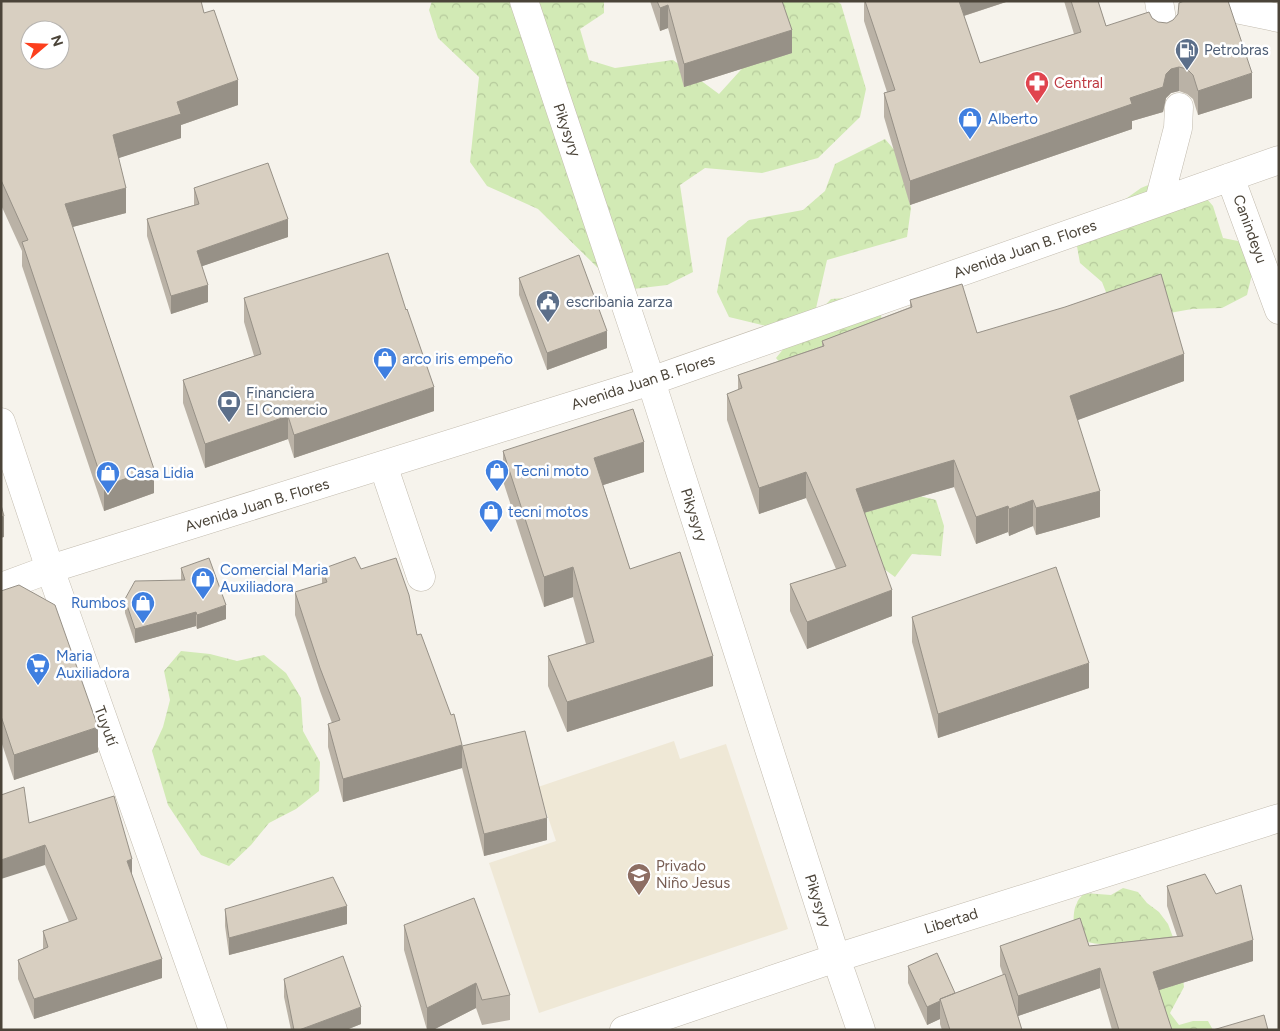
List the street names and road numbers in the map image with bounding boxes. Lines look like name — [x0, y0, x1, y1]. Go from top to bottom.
street label: Pikysyry — [550, 101, 585, 159]
street label: Canindeyu — [1229, 192, 1271, 266]
street label: Avenida Juan B. Flores — [951, 216, 1099, 282]
street label: Avenida Juan B. Flores — [569, 350, 717, 414]
street label: Avenida Juan B. Flores — [183, 474, 331, 536]
street label: Pikysyry — [677, 486, 711, 544]
street label: Tuyutí — [90, 703, 122, 750]
street label: Pikysyry — [801, 872, 835, 930]
street label: Libertad — [922, 904, 980, 938]

